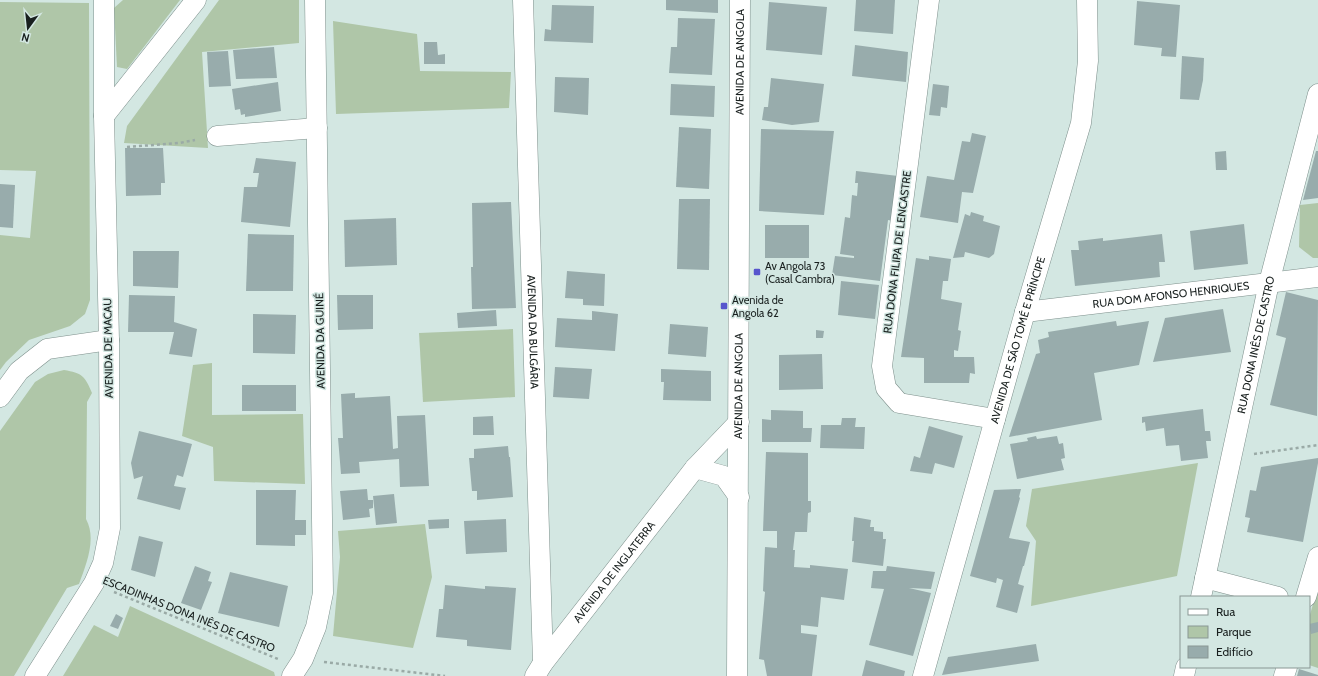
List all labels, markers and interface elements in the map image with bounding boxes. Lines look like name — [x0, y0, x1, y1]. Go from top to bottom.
north arrow — [8, 8, 48, 48]
street label: AVENIDA DE ANGOLA — [732, 9, 747, 115]
text: N — [20, 30, 31, 45]
street label: RUA DONA FILIPA DE LENCASTRE — [880, 170, 914, 334]
street label: AVENIDA DE SÃO TOMÉ E PRÍNCIPE — [987, 255, 1048, 425]
place label: Av Angola 73 (Casal Cambra) — [765, 259, 835, 286]
marker: Av Angola 73 (Casal Cambra) — [752, 267, 762, 277]
street label: RUA DONA INÊS DE CASTRO — [1234, 274, 1278, 415]
street label: AVENIDA DA BULGÁRIA — [524, 275, 542, 389]
street label: RUA DOM AFONSO HENRIQUES — [1092, 278, 1251, 311]
street label: AVENIDA DA GUINÉ — [312, 293, 328, 389]
place label: Avenida de Angola 62 — [732, 293, 784, 320]
street label: AVENIDA DE MACAU — [100, 298, 116, 398]
marker: Avenida de Angola 62 — [719, 301, 729, 311]
street label: AVENIDA DE ANGOLA — [731, 333, 746, 439]
street label: AVENIDA DE INGLATERRA — [570, 518, 658, 625]
street label: ESCADINHAS DONA INÊS DE CASTRO — [101, 573, 278, 655]
legend — [1180, 596, 1310, 668]
text: Rua — [1216, 604, 1235, 619]
text: Parque — [1216, 624, 1251, 639]
text: Edifício — [1216, 644, 1253, 659]

